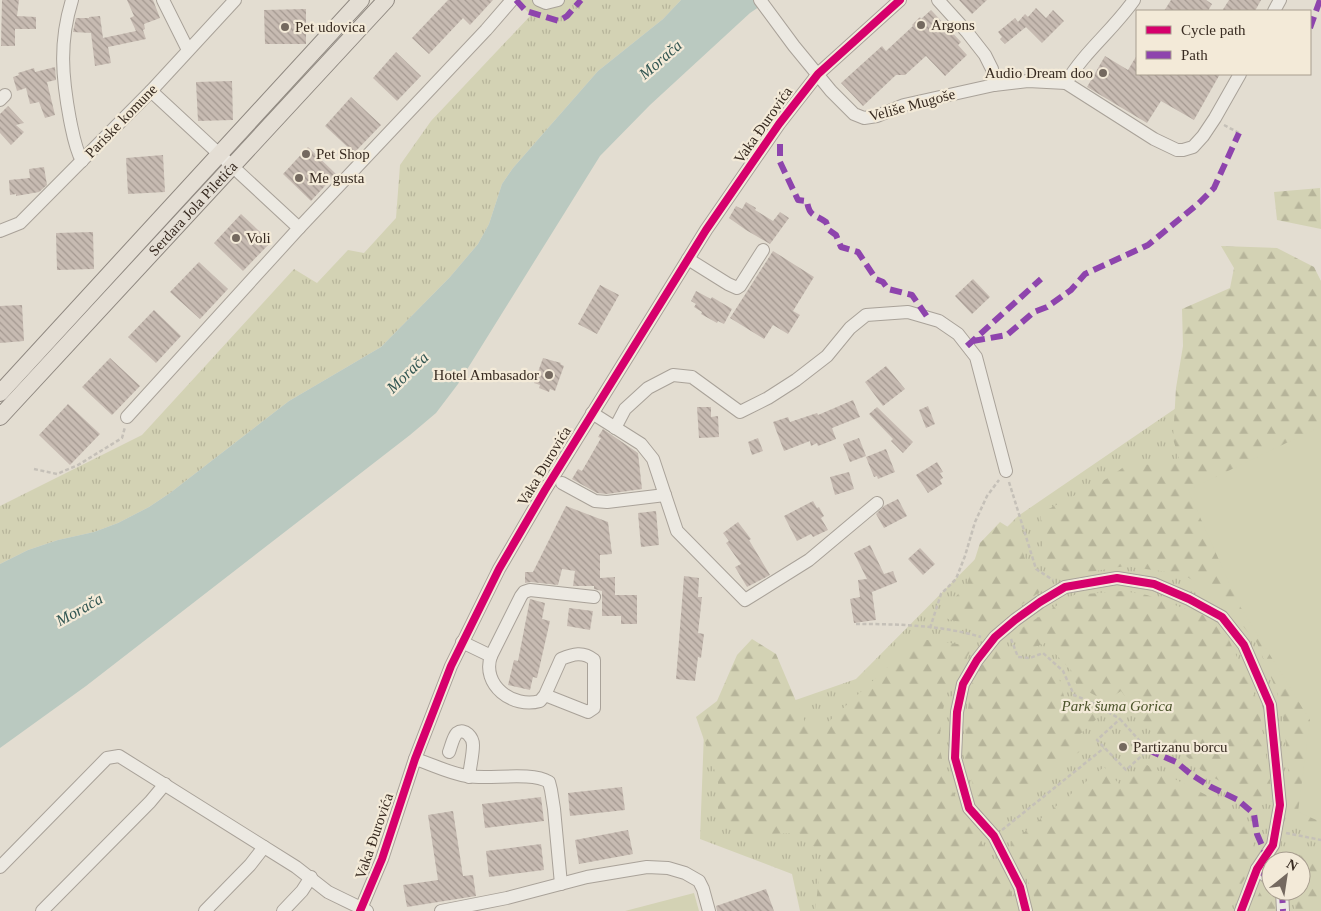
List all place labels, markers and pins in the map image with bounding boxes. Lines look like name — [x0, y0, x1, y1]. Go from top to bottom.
place label: Argons — [931, 17, 975, 33]
place label: Pet udovica — [295, 19, 366, 35]
marker: Argons — [915, 19, 927, 31]
marker: Pet udovica — [279, 21, 291, 33]
place label: Audio Dream doo — [985, 65, 1093, 81]
marker: Audio Dream doo — [1097, 67, 1109, 79]
place label: Pet Shop — [316, 146, 370, 162]
marker: Pet Shop — [300, 148, 312, 160]
place label: Me gusta — [309, 170, 365, 186]
marker: Me gusta — [293, 172, 305, 184]
place label: Voli — [246, 230, 271, 246]
marker: Voli — [230, 232, 242, 244]
place label: Hotel Ambasador — [434, 367, 539, 383]
marker: Hotel Ambasador — [543, 369, 555, 381]
place label: Partizanu borcu — [1133, 739, 1228, 755]
marker: Partizanu borcu — [1117, 741, 1129, 753]

